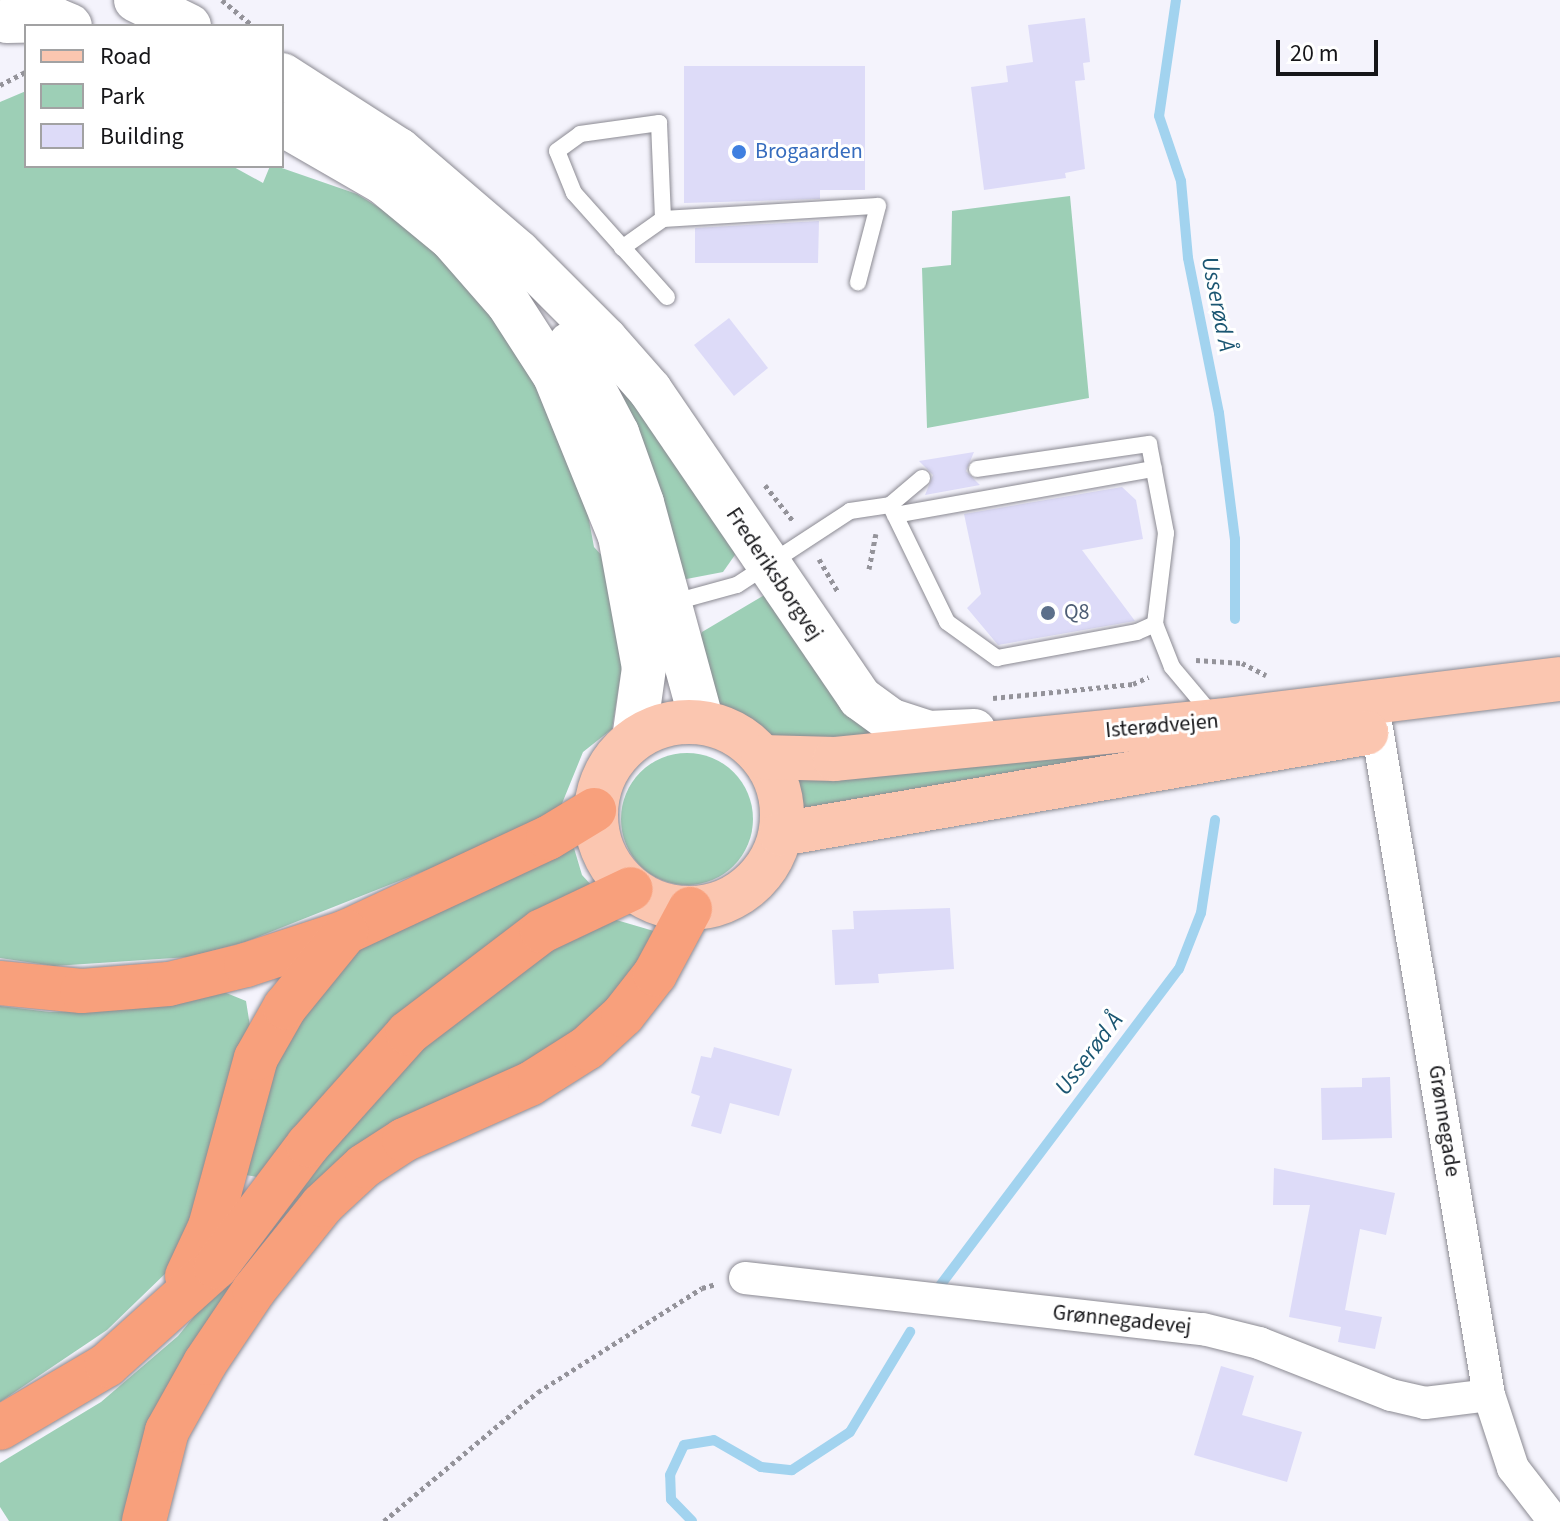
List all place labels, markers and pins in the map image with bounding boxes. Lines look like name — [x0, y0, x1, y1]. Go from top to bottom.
place label: Brogaarden — [755, 139, 863, 165]
marker: Brogaarden — [730, 143, 748, 161]
place label: Q8 — [1064, 600, 1090, 626]
marker: Q8 — [1039, 604, 1057, 622]

